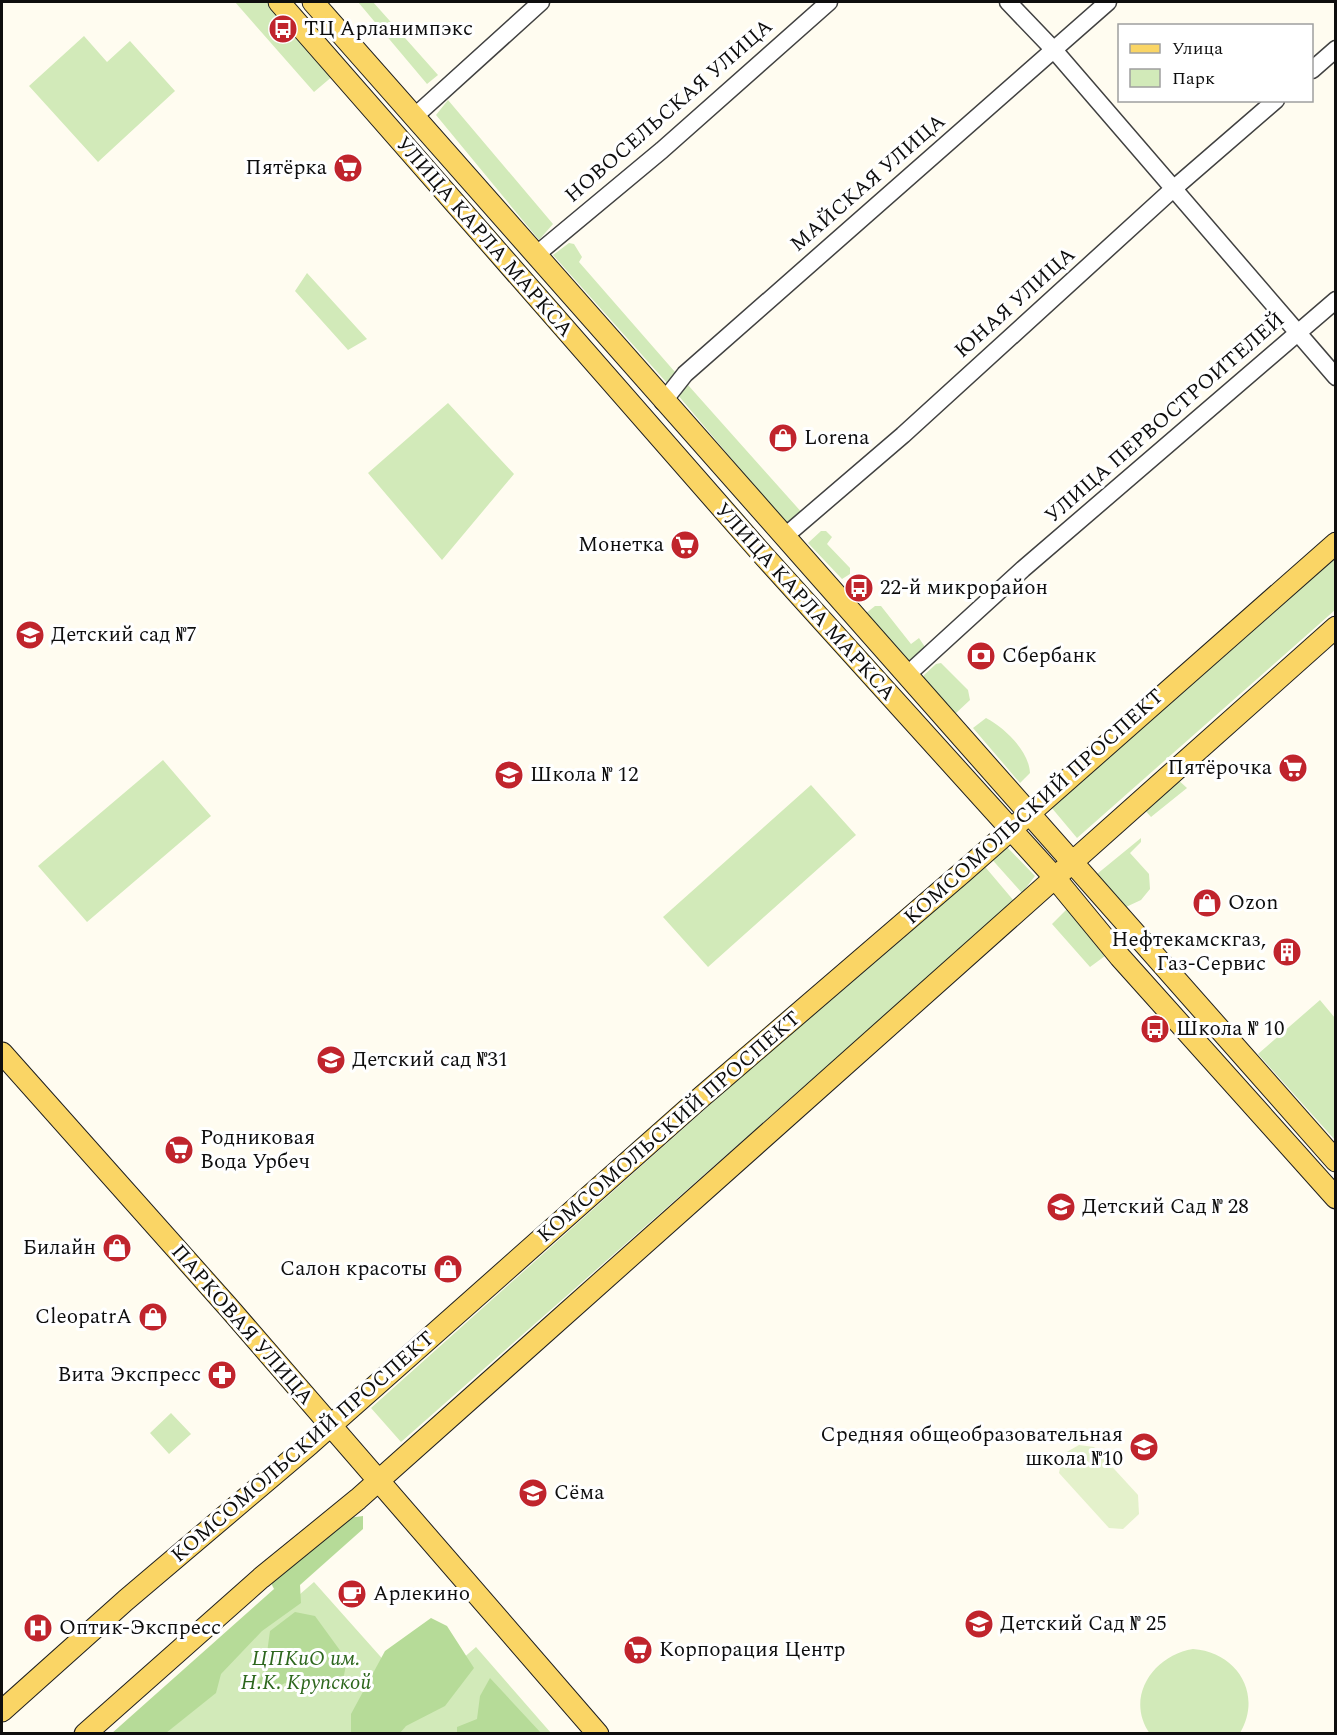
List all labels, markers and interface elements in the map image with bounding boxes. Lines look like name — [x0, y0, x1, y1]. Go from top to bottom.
street label: НОВОСЕЛЬСКАЯ УЛИЦА — [558, 11, 780, 211]
bus stop icon: ТЦ Арланимпэкс — [267, 13, 299, 45]
place label: ТЦ Арланимпэкс — [304, 13, 473, 45]
legend — [1118, 24, 1313, 102]
text: Улица — [1172, 35, 1223, 62]
text: Парк — [1172, 65, 1215, 92]
street label: МАЙСКАЯ УЛИЦА — [783, 106, 953, 260]
street label: УЛИЦА КАРЛА МАРКСА — [387, 129, 581, 345]
place label: Пятёрка — [245, 152, 328, 184]
supermarket icon: Пятёрка — [332, 152, 364, 184]
street label: ЮНАЯ УЛИЦА — [947, 240, 1083, 366]
street label: УЛИЦА ПЕРВОСТРОИТЕЛЕЙ — [1038, 305, 1292, 531]
shop icon: Lorena — [767, 422, 799, 454]
place label: Lorena — [804, 422, 870, 454]
street label: УЛИЦА КАРЛА МАРКСА — [707, 496, 903, 709]
place label: Монетка — [578, 529, 665, 561]
supermarket icon: Монетка — [669, 529, 701, 561]
bus stop icon: 22-й микрорайон — [843, 572, 875, 604]
place label: 22-й микрорайон — [880, 572, 1048, 604]
school or university icon: Детский сад №7 — [14, 619, 46, 651]
place label: Детский сад №7 — [51, 619, 197, 651]
bank icon: Сбербанк — [965, 640, 997, 672]
place label: Сбербанк — [1002, 640, 1097, 672]
street label: КОМСОМОЛЬСКИЙ ПРОСПЕКТ — [897, 681, 1171, 933]
place label: Пятёрочка — [1167, 752, 1273, 784]
supermarket icon: Пятёрочка — [1277, 752, 1309, 784]
school or university icon: Школа № 12 — [493, 759, 525, 791]
place label: Школа № 12 — [530, 759, 638, 791]
shop icon: Ozon — [1191, 887, 1223, 919]
place label: Ozon — [1228, 887, 1278, 919]
place label: Нефтекамскгаз, Газ-Сервис — [1112, 924, 1266, 980]
building icon: Нефтекамскгаз, Газ-Сервис — [1271, 936, 1303, 968]
street label: КОМСОМОЛЬСКИЙ ПРОСПЕКТ — [530, 1003, 808, 1251]
bus stop icon: Школа № 10 — [1139, 1013, 1171, 1045]
place label: Школа № 10 — [1176, 1013, 1284, 1045]
school or university icon: Детский сад №31 — [315, 1044, 347, 1076]
place label: Детский сад №31 — [352, 1044, 508, 1076]
place label: Родниковая Вода Урбеч — [200, 1122, 315, 1178]
supermarket icon: Родниковая Вода Урбеч — [163, 1134, 195, 1166]
school or university icon: Детский Сад № 28 — [1045, 1191, 1077, 1223]
place label: Детский Сад № 28 — [1082, 1191, 1249, 1223]
place label: Билайн — [23, 1232, 96, 1264]
shop icon: Билайн — [101, 1232, 133, 1264]
street label: ПАРКОВАЯ УЛИЦА — [163, 1237, 321, 1413]
place label: Салон красоты — [280, 1253, 427, 1285]
shop icon: Салон красоты — [432, 1253, 464, 1285]
place label: CleopatrA — [35, 1301, 132, 1333]
shop icon: CleopatrA — [137, 1301, 169, 1333]
street label: КОМСОМОЛЬСКИЙ ПРОСПЕКТ — [164, 1323, 442, 1571]
place label: Вита Экспресс — [57, 1359, 201, 1391]
pharmacy icon: Вита Экспресс — [206, 1359, 238, 1391]
place label: Средняя общеобразовательная школа №10 — [820, 1419, 1123, 1475]
school or university icon: Средняя общеобразовательная школа №10 — [1128, 1431, 1160, 1463]
school or university icon: Сёма — [517, 1477, 549, 1509]
place label: Сёма — [554, 1477, 605, 1509]
cafe icon: Арлекино — [336, 1578, 368, 1610]
place label: Арлекино — [373, 1578, 470, 1610]
school or university icon: Детский Сад № 25 — [963, 1608, 995, 1640]
place label: Детский Сад № 25 — [1000, 1608, 1167, 1640]
hospital icon: Оптик-Экспресс — [22, 1612, 54, 1644]
place label: Оптик-Экспресс — [59, 1612, 221, 1644]
supermarket icon: Корпорация Центр — [622, 1634, 654, 1666]
place label: Корпорация Центр — [659, 1634, 846, 1666]
park label: ЦПКиО им. Н.К. Крупской — [241, 1643, 371, 1699]

